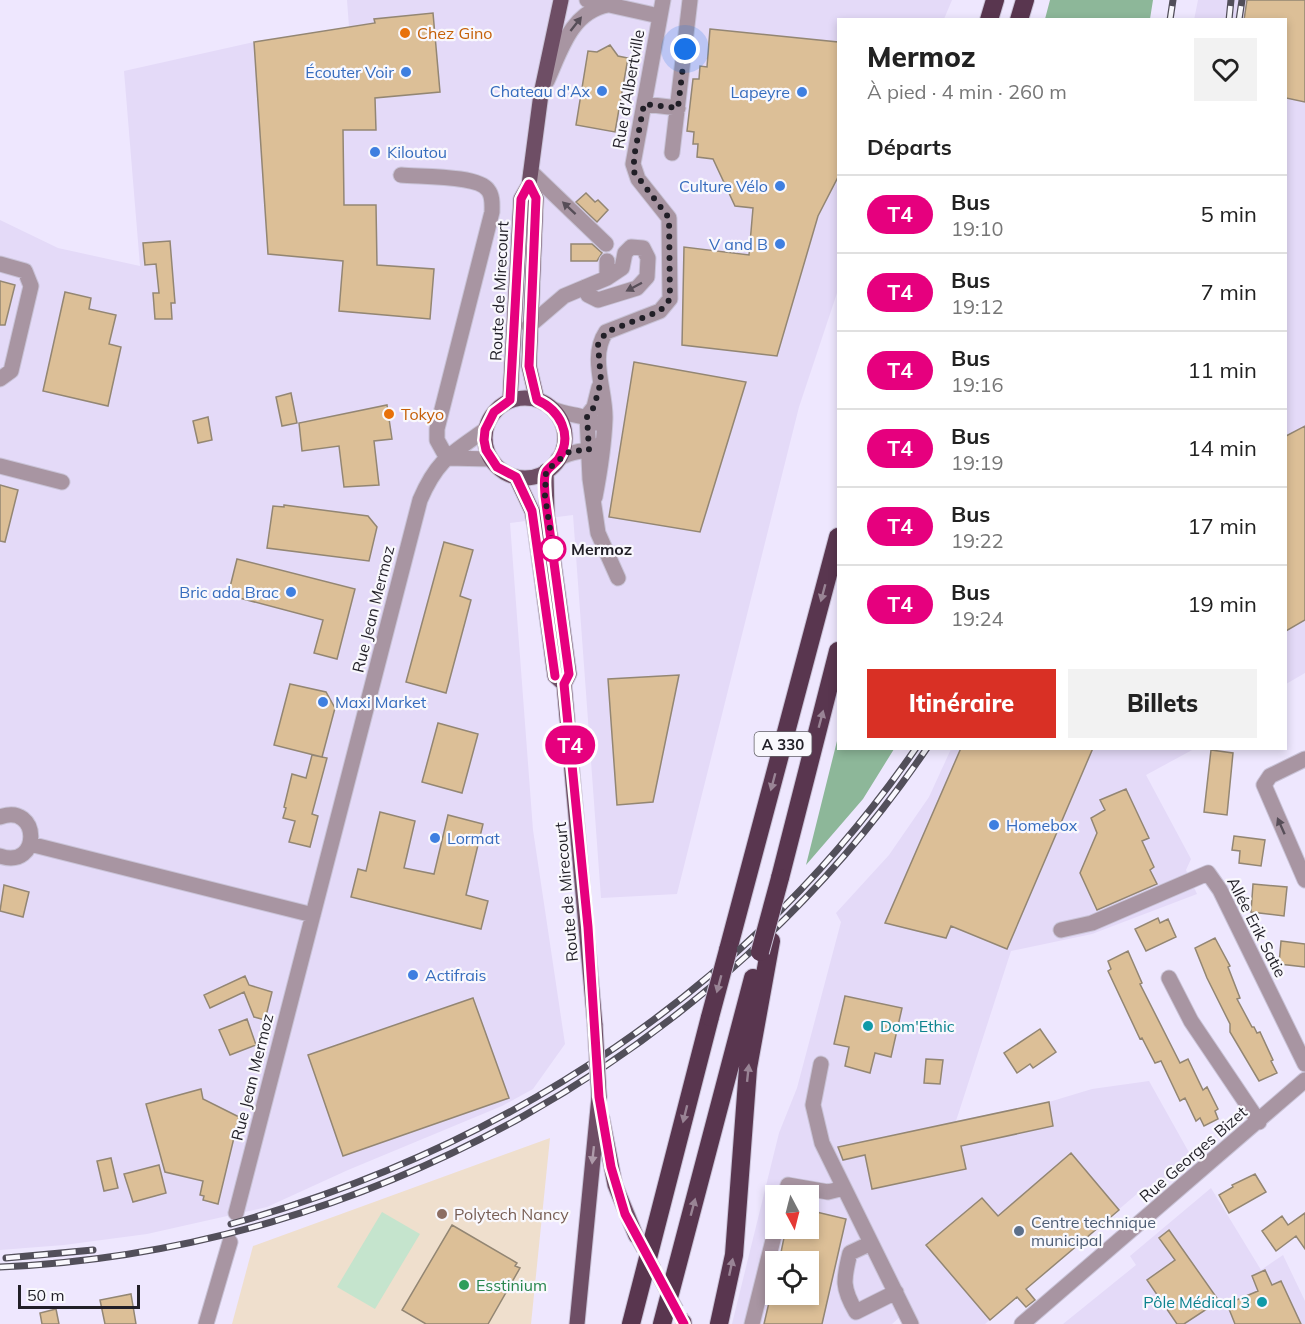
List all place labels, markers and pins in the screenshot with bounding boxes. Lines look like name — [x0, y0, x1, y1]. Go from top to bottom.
place label: Chez Gino — [417, 23, 493, 43]
marker: Chez Gino — [398, 26, 412, 40]
place label: Écouter Voir — [305, 62, 394, 82]
marker: Écouter Voir — [399, 65, 413, 79]
place label: Chateau d'Ax — [490, 81, 590, 101]
place label: Lapeyre — [731, 82, 790, 102]
marker: Chateau d'Ax — [595, 84, 609, 98]
marker: Lapeyre — [795, 85, 809, 99]
place label: Kiloutou — [387, 142, 447, 162]
marker: Kiloutou — [368, 145, 382, 159]
place label: Culture Vélo — [679, 176, 768, 196]
marker: Culture Vélo — [773, 179, 787, 193]
place label: V and B — [709, 234, 768, 254]
marker: V and B — [773, 237, 787, 251]
place label: Tokyo — [401, 404, 444, 424]
marker: Tokyo — [382, 407, 396, 421]
marker: Mermoz — [540, 536, 566, 562]
place label: Mermoz — [571, 539, 632, 559]
place label: Bric ada Brac — [179, 582, 279, 602]
marker: Bric ada Brac — [284, 585, 298, 599]
place label: Maxi Market — [335, 692, 427, 712]
marker: Maxi Market — [316, 695, 330, 709]
place label: Homebox — [1006, 815, 1078, 835]
marker: Homebox — [987, 818, 1001, 832]
place label: Lormat — [447, 828, 500, 848]
marker: Lormat — [428, 831, 442, 845]
place label: Actifrais — [425, 965, 487, 985]
marker: Actifrais — [406, 968, 420, 982]
place label: Dom'Ethic — [880, 1016, 955, 1036]
marker: Dom'Ethic — [861, 1019, 875, 1033]
place label: Polytech Nancy — [454, 1204, 569, 1224]
marker: Polytech Nancy — [435, 1207, 449, 1221]
place label: Centre technique municipal — [1031, 1212, 1156, 1250]
marker: Centre technique municipal — [1012, 1224, 1026, 1238]
place label: Esstinium — [476, 1275, 547, 1295]
marker: Esstinium — [457, 1278, 471, 1292]
place label: Pôle Médical 3 — [1143, 1292, 1250, 1312]
marker: Pôle Médical 3 — [1255, 1295, 1269, 1309]

